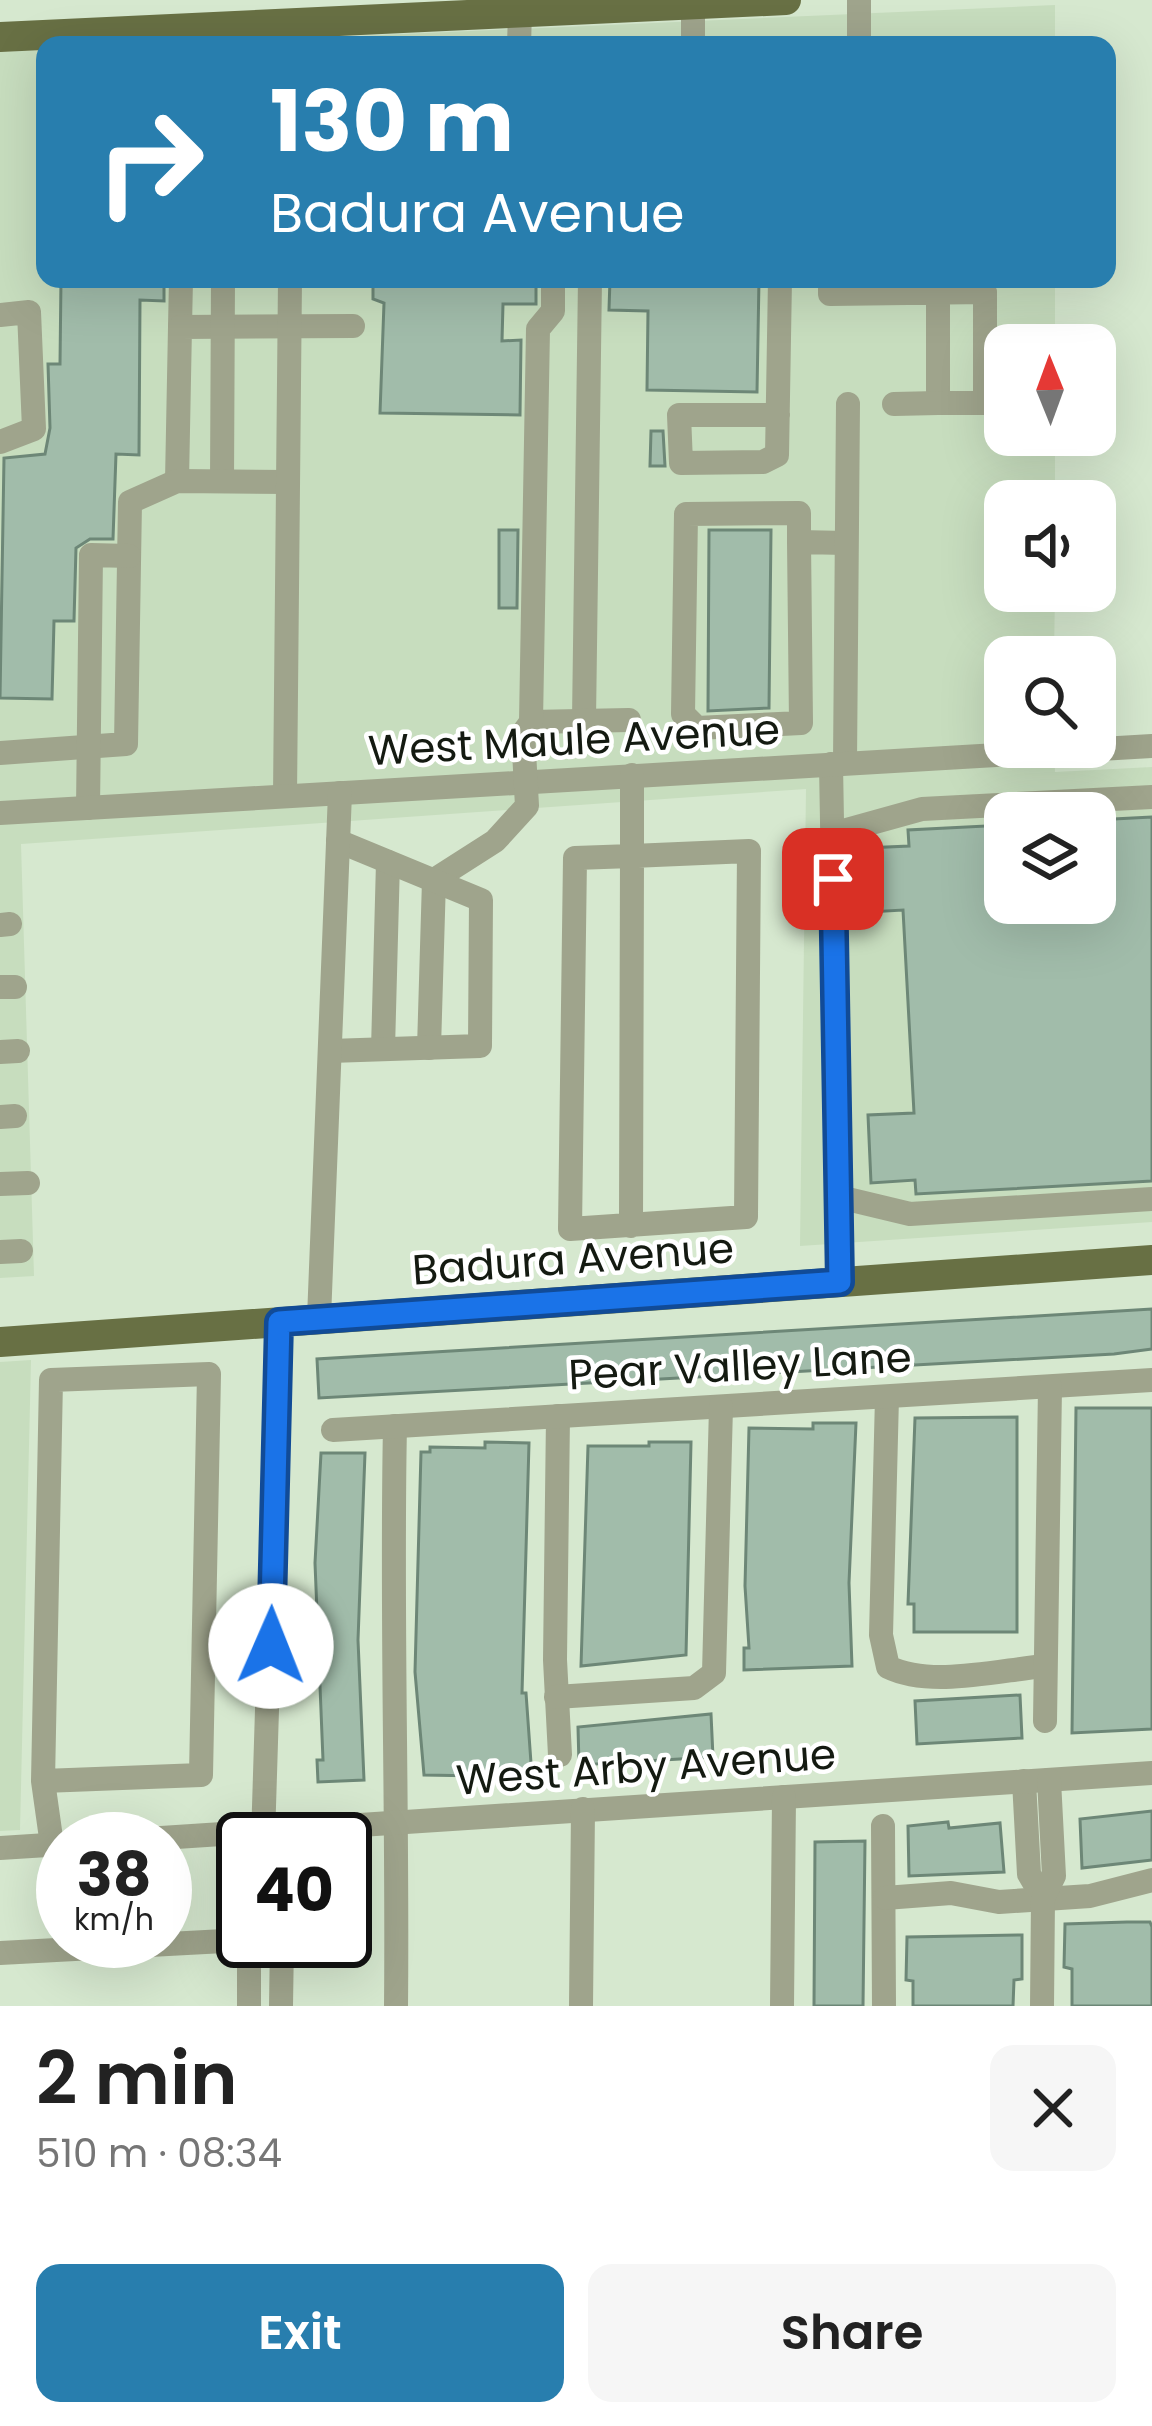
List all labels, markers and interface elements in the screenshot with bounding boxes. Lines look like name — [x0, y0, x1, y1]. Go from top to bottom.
text: 130 m — [270, 63, 514, 180]
icon: right — [72, 84, 228, 240]
text: Badura Avenue — [270, 175, 685, 251]
north arrow — [984, 324, 1116, 456]
map controls — [984, 324, 1116, 924]
button: sound — [984, 480, 1116, 612]
button: search — [984, 636, 1116, 768]
street label: West Maule Avenue — [367, 700, 781, 780]
button: layers — [984, 792, 1116, 924]
pin — [782, 828, 884, 930]
icon: arrive — [800, 846, 866, 912]
street label: Badura Avenue — [410, 1218, 736, 1300]
street label: Pear Valley Lane — [567, 1328, 913, 1404]
position arrow — [208, 1583, 334, 1709]
street label: West Arby Avenue — [454, 1724, 838, 1810]
speed limit sign: 40 — [216, 1812, 372, 1968]
text: 38 — [76, 1833, 152, 1917]
text: km/h — [74, 1898, 154, 1941]
text: 2 min — [36, 2028, 238, 2129]
button: close — [990, 2045, 1116, 2171]
text: 510 m · 08:34 — [36, 2126, 282, 2181]
button: Exit — [36, 2264, 564, 2402]
button: Share — [588, 2264, 1116, 2402]

